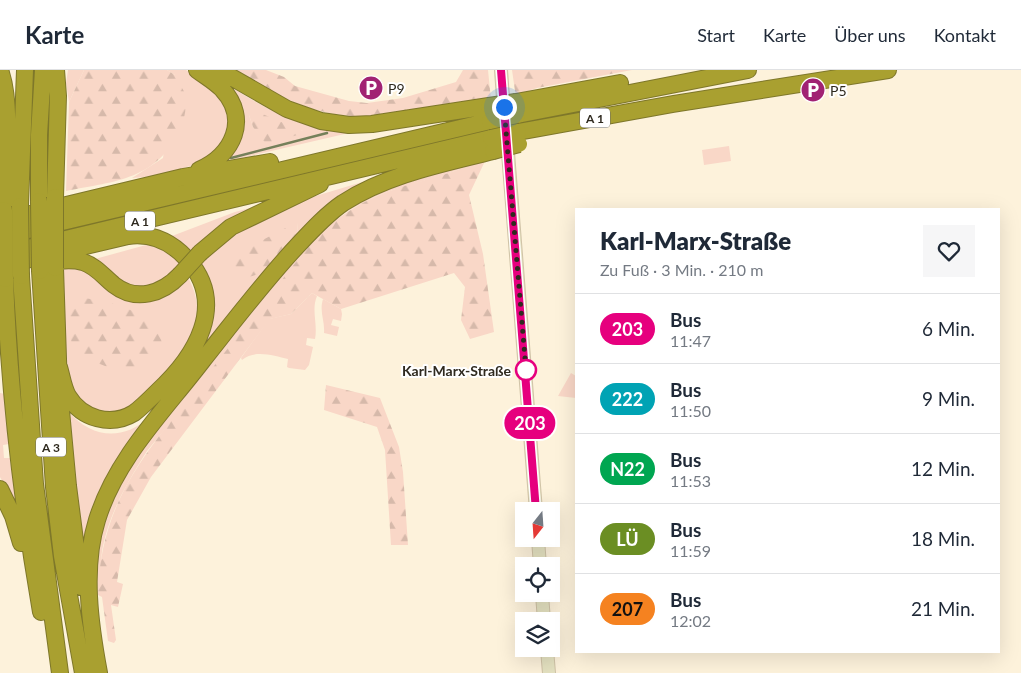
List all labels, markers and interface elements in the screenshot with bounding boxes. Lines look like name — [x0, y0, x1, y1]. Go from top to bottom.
text: Karte — [25, 20, 84, 49]
text: Start — [697, 24, 735, 46]
text: Karte — [763, 24, 806, 46]
text: Über uns — [834, 24, 906, 46]
text: Kontakt — [934, 24, 996, 46]
parking icon: P9 — [358, 75, 384, 101]
parking icon: P5 — [800, 77, 826, 103]
place label: P9 — [388, 80, 405, 97]
place label: P5 — [830, 82, 847, 99]
your location — [492, 95, 517, 120]
road number: A 1 — [580, 108, 610, 128]
road number: A 1 — [125, 212, 155, 230]
button: heart — [923, 225, 975, 277]
text: Karl-Marx-Straße — [600, 226, 791, 255]
text: Zu Fuß · 3 Min. · 210 m — [600, 260, 763, 279]
text: Bus — [670, 308, 701, 331]
text: 6 Min. — [922, 317, 975, 340]
text: 203 — [612, 318, 643, 340]
text: 11:47 — [670, 331, 711, 350]
marker: Karl-Marx-Straße — [515, 359, 537, 381]
place label: Karl-Marx-Straße — [402, 362, 512, 379]
text: Bus — [670, 378, 701, 401]
text: 9 Min. — [922, 387, 975, 410]
text: 222 — [612, 388, 643, 410]
text: 11:50 — [670, 401, 711, 420]
line badge: 203 — [501, 407, 559, 439]
text: 203 — [514, 412, 546, 434]
road number: A 3 — [36, 438, 66, 457]
text: Bus — [670, 448, 701, 471]
text: 12 Min. — [911, 457, 975, 480]
text: N22 — [610, 458, 645, 480]
text: 11:53 — [670, 471, 711, 490]
north arrow — [515, 502, 560, 548]
map controls — [515, 502, 560, 657]
text: Bus — [670, 518, 701, 541]
text: 18 Min. — [911, 527, 975, 550]
text: LÜ — [616, 528, 639, 550]
text: 11:59 — [670, 541, 711, 560]
button: locate — [515, 557, 560, 602]
text: Bus — [670, 588, 701, 611]
text: 21 Min. — [911, 597, 975, 620]
text: 207 — [612, 598, 643, 620]
text: 12:02 — [670, 611, 711, 630]
button: layers — [515, 612, 560, 657]

